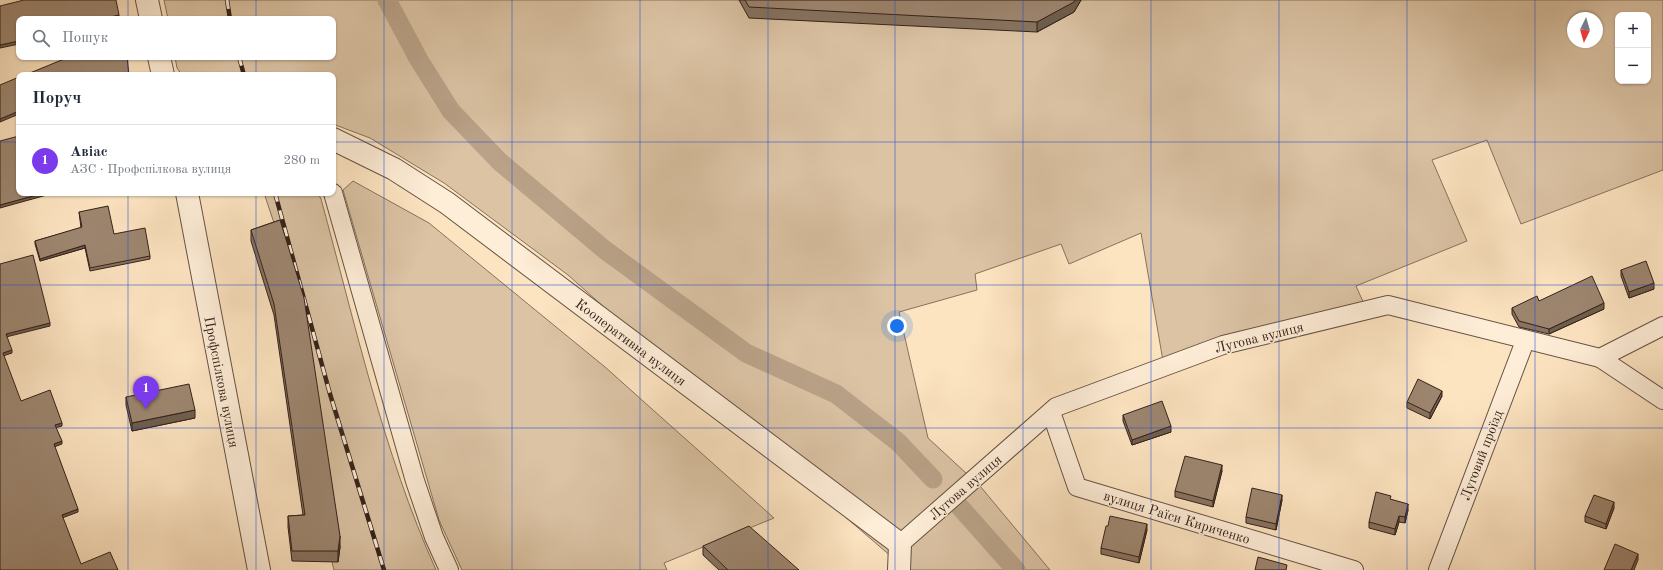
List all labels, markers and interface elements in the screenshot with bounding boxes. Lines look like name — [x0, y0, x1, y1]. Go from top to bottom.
north arrow — [1567, 12, 1603, 48]
map controls — [1615, 12, 1651, 84]
button: + — [1615, 12, 1651, 48]
search box — [16, 16, 336, 60]
icon: search — [30, 27, 52, 49]
text: Пошук — [62, 31, 108, 46]
button: − — [1615, 48, 1651, 84]
text: Поруч — [32, 90, 81, 107]
text: Авіас — [70, 145, 108, 160]
text: 1 — [41, 154, 49, 167]
text: 280 m — [283, 154, 320, 167]
text: АЗС · Профспілкова вулиця — [70, 163, 231, 176]
street label: Кооперативна вулиця — [572, 297, 688, 389]
street label: Профспілкова вулиця — [200, 315, 241, 449]
your location — [887, 316, 907, 336]
street label: Лугова вулиця — [1213, 320, 1305, 356]
pin: 1 — [133, 376, 159, 409]
street label: Луговий проїзд — [1458, 408, 1506, 502]
street label: Лугова вулиця — [927, 453, 1005, 523]
street label: вулиця Раїси Кириченко — [1102, 489, 1252, 547]

